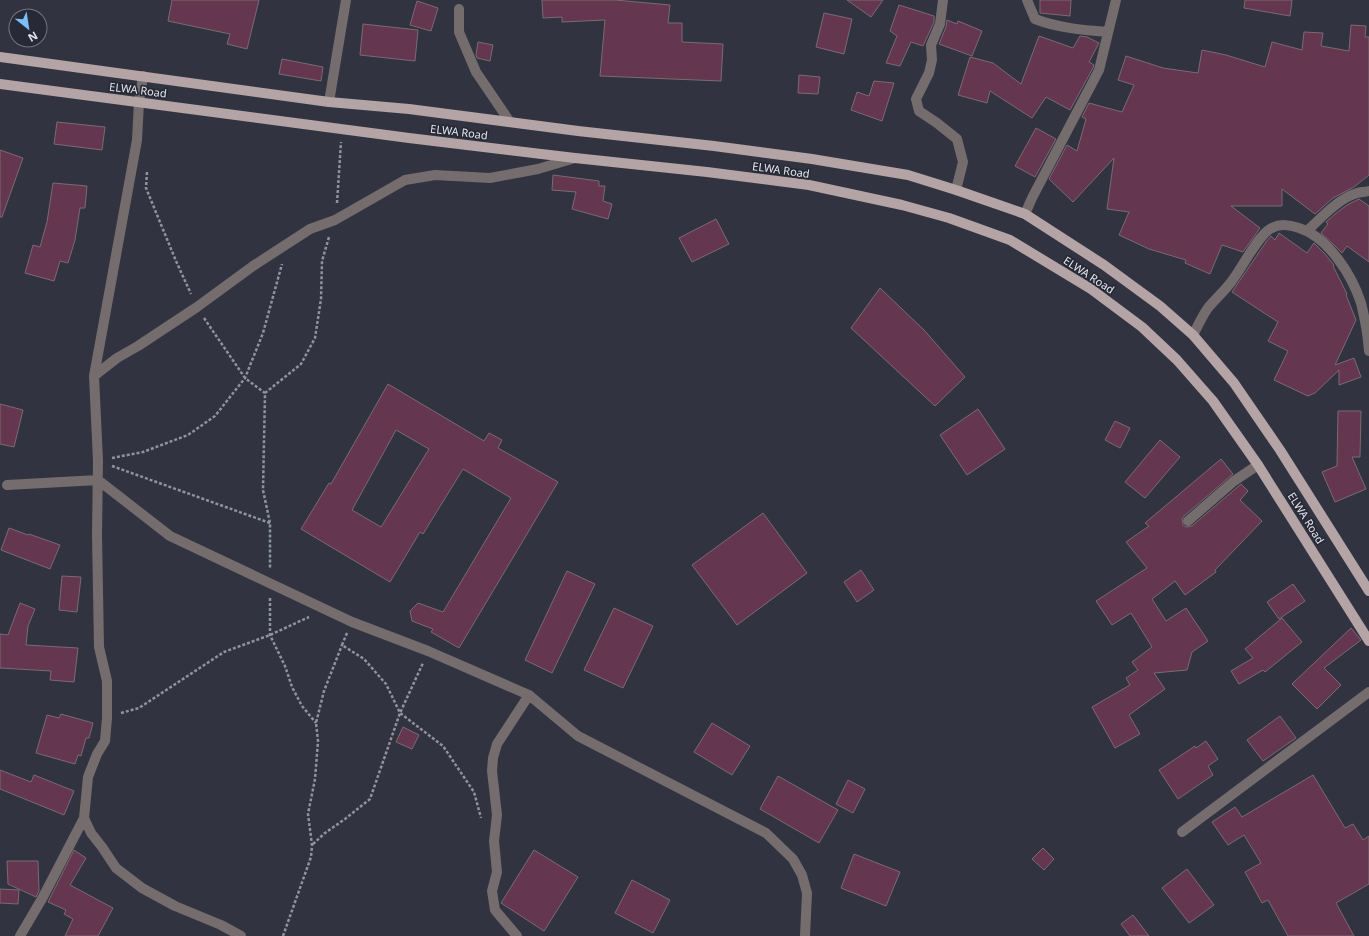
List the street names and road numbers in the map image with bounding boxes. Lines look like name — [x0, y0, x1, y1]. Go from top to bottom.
street label: ELWA Road — [108, 79, 168, 100]
street label: ELWA Road — [429, 121, 489, 142]
street label: ELWA Road — [751, 158, 811, 181]
street label: ELWA Road — [1061, 253, 1118, 297]
street label: ELWA Road — [1285, 489, 1328, 546]

